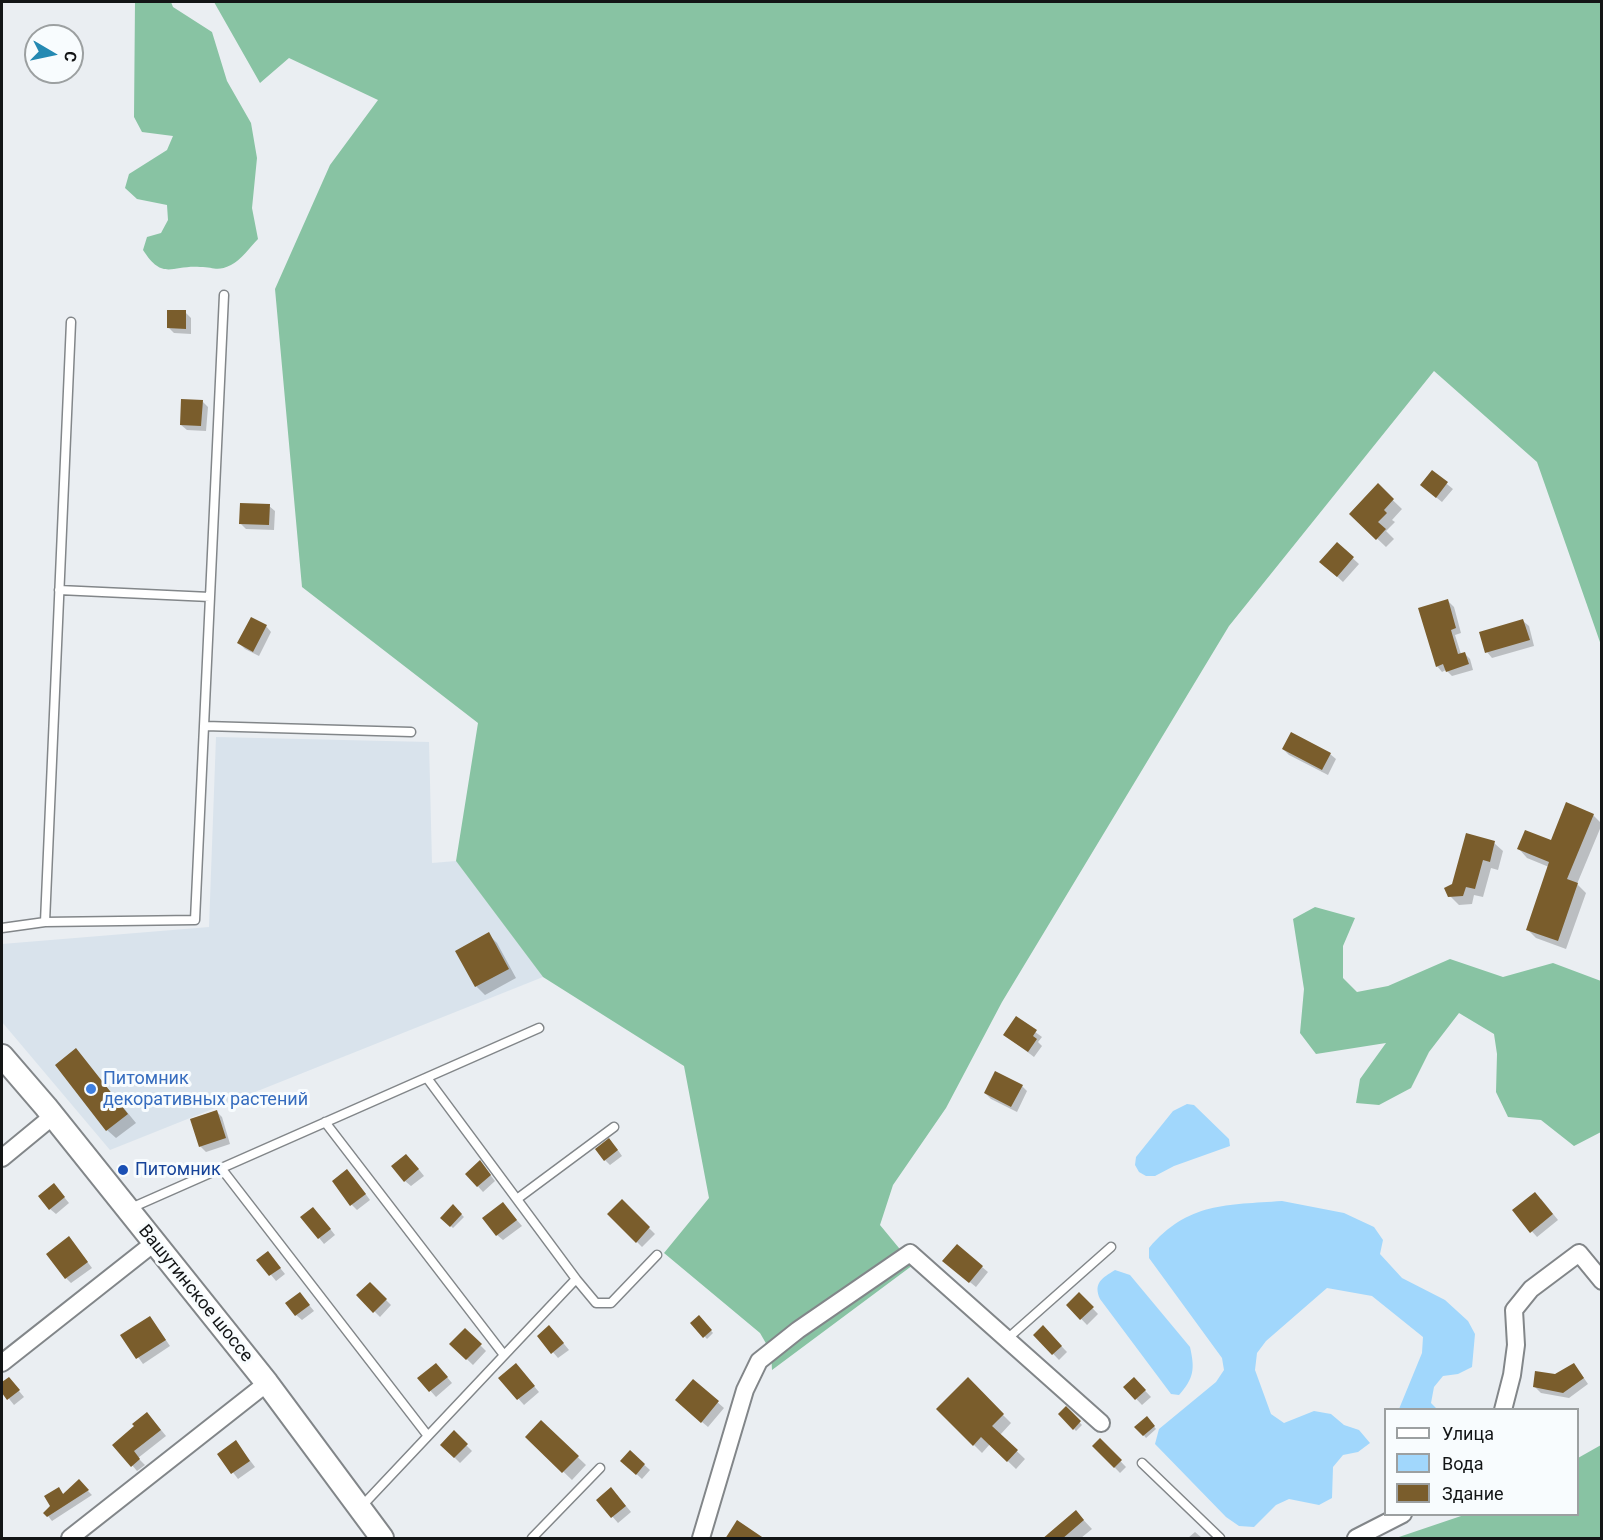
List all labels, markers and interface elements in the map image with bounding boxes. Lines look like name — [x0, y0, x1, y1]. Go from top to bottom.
north arrow — [24, 24, 84, 84]
text: С — [60, 50, 80, 63]
place label: Питомник декоративных растений — [103, 1068, 308, 1110]
marker: Питомник декоративных растений — [84, 1082, 98, 1096]
place label: Питомник — [135, 1159, 221, 1181]
marker: Питомник — [116, 1163, 130, 1177]
street label: Вашутинское шоссе — [133, 1221, 257, 1367]
legend — [1384, 1408, 1579, 1516]
text: Улица — [1442, 1423, 1494, 1444]
text: Вода — [1442, 1453, 1484, 1474]
text: Здание — [1442, 1483, 1504, 1504]

